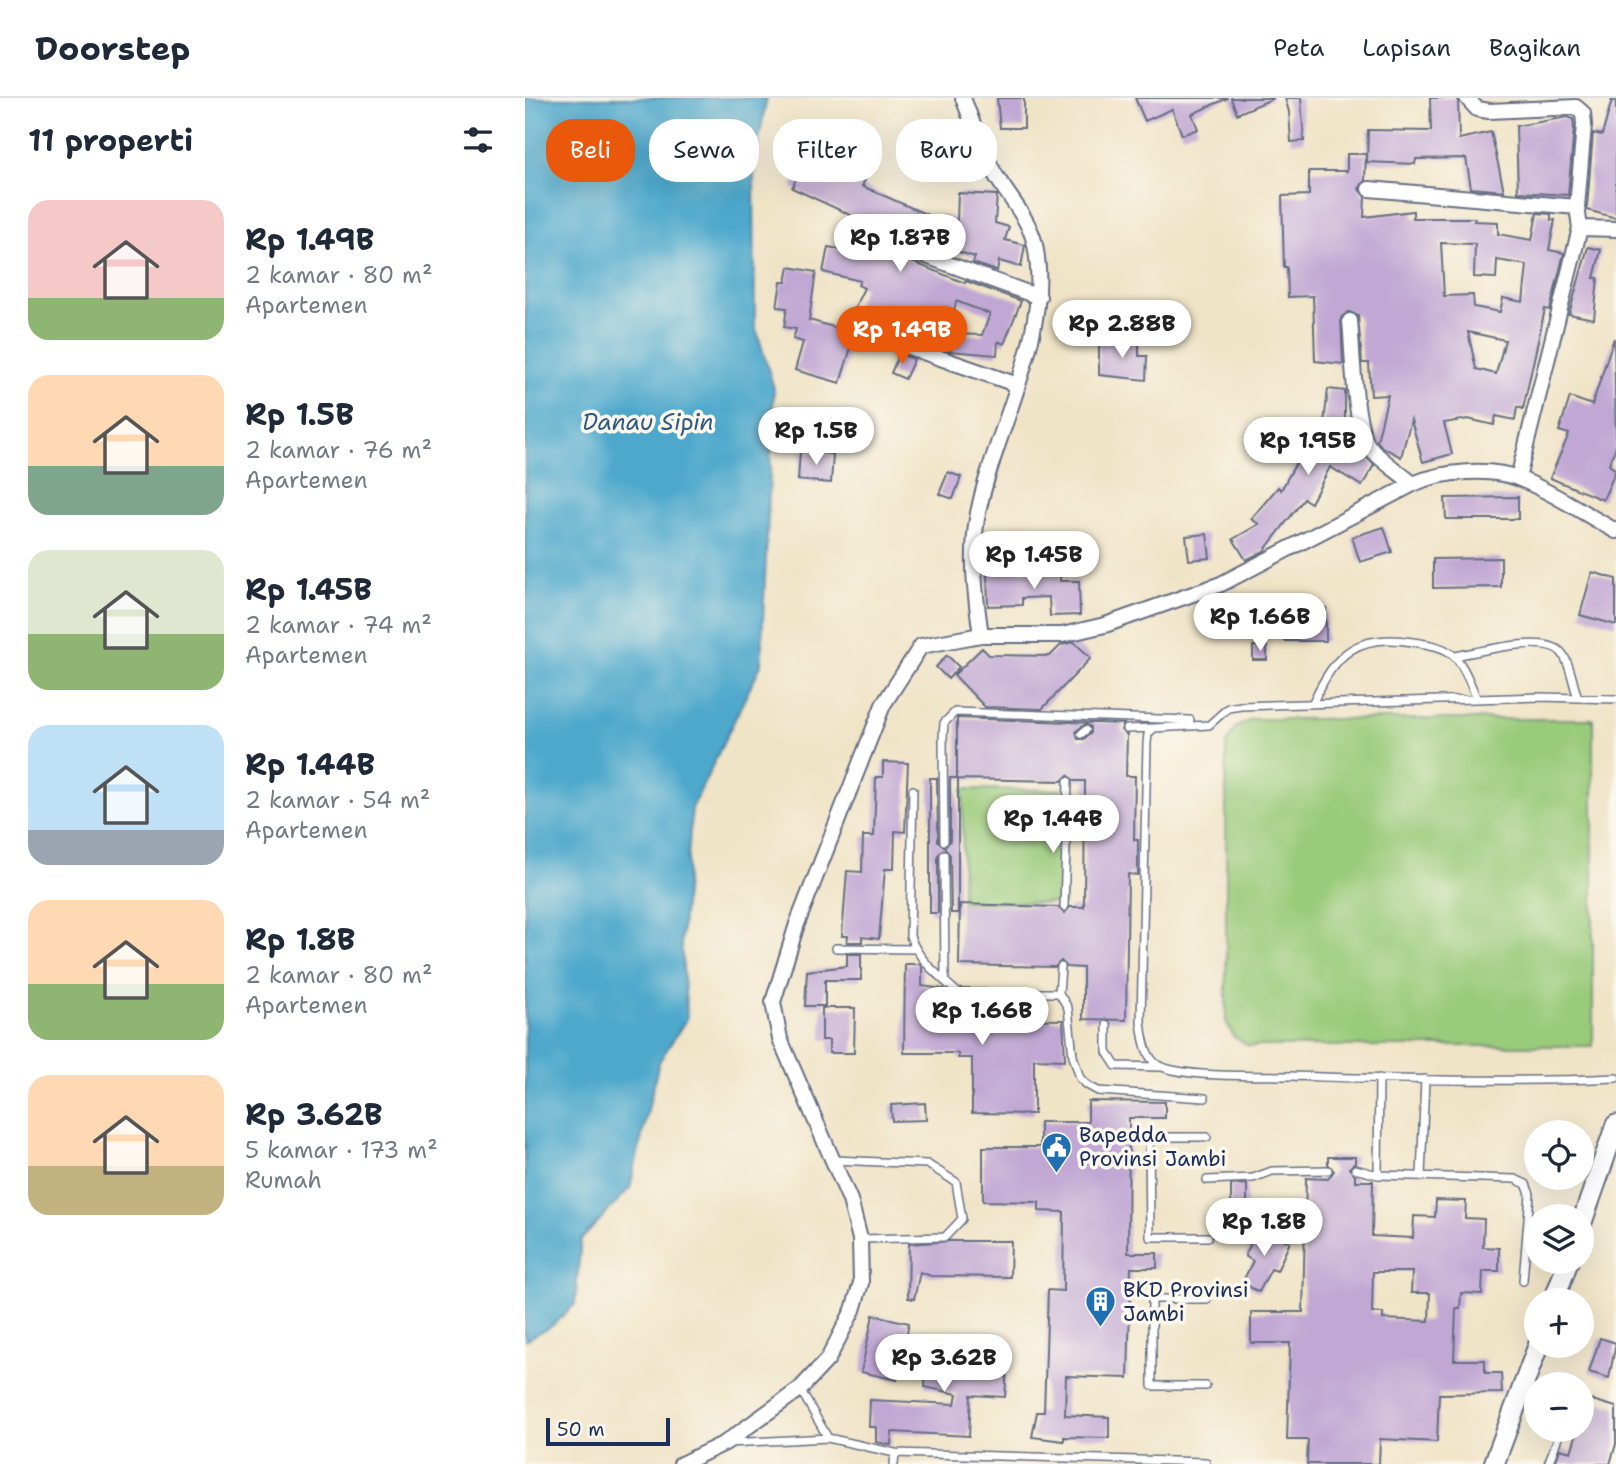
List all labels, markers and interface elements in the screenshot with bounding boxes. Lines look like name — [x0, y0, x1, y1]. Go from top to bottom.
text: Doorstep — [35, 26, 190, 71]
text: Peta — [1273, 32, 1324, 64]
text: Lapisan — [1362, 32, 1451, 64]
text: Bagikan — [1489, 32, 1581, 64]
chip: Beli — [546, 119, 635, 182]
chip: Sewa — [649, 119, 759, 182]
chip: Filter — [773, 119, 882, 182]
chip: Baru — [896, 119, 997, 182]
text: 11 properti — [28, 120, 193, 161]
icon: filters — [459, 121, 497, 159]
pin: Rp 1.87B — [828, 214, 972, 274]
text: Rp 1.49B — [245, 219, 374, 260]
text: Rp 1.87B — [850, 222, 950, 252]
icon: home — [84, 228, 168, 312]
text: 2 kamar · 80 m² — [245, 260, 432, 290]
text: Apartemen — [245, 290, 368, 320]
pin: Rp 2.88B — [1050, 300, 1194, 360]
pin: Rp 1.49B — [830, 306, 974, 366]
text: Rp 2.88B — [1068, 308, 1176, 338]
text: Rp 1.49B — [852, 314, 952, 344]
text: Rp 1.5B — [245, 394, 354, 435]
icon: home — [84, 403, 168, 487]
water label: Danau Sipin — [582, 407, 714, 437]
pin: Rp 1.5B — [751, 408, 881, 467]
text: Rp 1.5B — [774, 415, 858, 445]
pin: Rp 1.95B — [1236, 418, 1380, 477]
text: Rp 1.95B — [1260, 425, 1356, 455]
text: 2 kamar · 76 m² — [245, 435, 432, 465]
text: Apartemen — [245, 465, 368, 495]
pin: Rp 1.45B — [962, 532, 1106, 591]
text: Rp 1.45B — [985, 539, 1083, 569]
text: Rp 1.45B — [245, 569, 372, 610]
icon: home — [84, 578, 168, 662]
pin: Rp 1.66B — [1188, 594, 1332, 653]
text: Rp 1.66B — [1210, 601, 1310, 631]
text: 2 kamar · 74 m² — [245, 610, 432, 640]
text: Apartemen — [245, 640, 368, 670]
text: Rp 1.44B — [245, 744, 375, 785]
icon: home — [84, 753, 168, 837]
text: 2 kamar · 54 m² — [245, 785, 430, 815]
pin: Rp 1.44B — [981, 796, 1125, 855]
text: Rp 1.44B — [1003, 803, 1103, 833]
text: Apartemen — [245, 815, 368, 845]
text: Rp 1.8B — [245, 919, 355, 960]
icon: home — [84, 928, 168, 1012]
text: 2 kamar · 80 m² — [245, 960, 432, 990]
pin: Rp 1.66B — [910, 988, 1054, 1047]
text: Apartemen — [245, 990, 368, 1020]
text: Rp 1.66B — [932, 995, 1032, 1025]
text: Rp 3.62B — [245, 1094, 383, 1135]
icon: home — [84, 1103, 168, 1187]
map controls — [1524, 1120, 1594, 1442]
button: locate — [1524, 1120, 1594, 1190]
place label: Bapedda Provinsi Jambi — [1079, 1121, 1226, 1173]
public building icon: Bapedda Provinsi Jambi — [1039, 1130, 1073, 1174]
text: 5 kamar · 173 m² — [245, 1135, 438, 1165]
text: Rumah — [245, 1165, 322, 1195]
pin: Rp 1.8B — [1199, 1198, 1329, 1258]
button: layers — [1524, 1204, 1594, 1274]
text: Rp 1.8B — [1222, 1206, 1306, 1236]
place label: BKD Provinsi Jambi — [1123, 1276, 1249, 1328]
building icon: BKD Provinsi Jambi — [1083, 1285, 1117, 1329]
button: + — [1524, 1288, 1594, 1358]
pin: Rp 3.62B — [872, 1334, 1016, 1394]
text: Rp 3.62B — [891, 1342, 997, 1372]
button: − — [1524, 1372, 1594, 1442]
scale bar — [546, 1415, 670, 1447]
text: 50 m — [557, 1417, 605, 1442]

